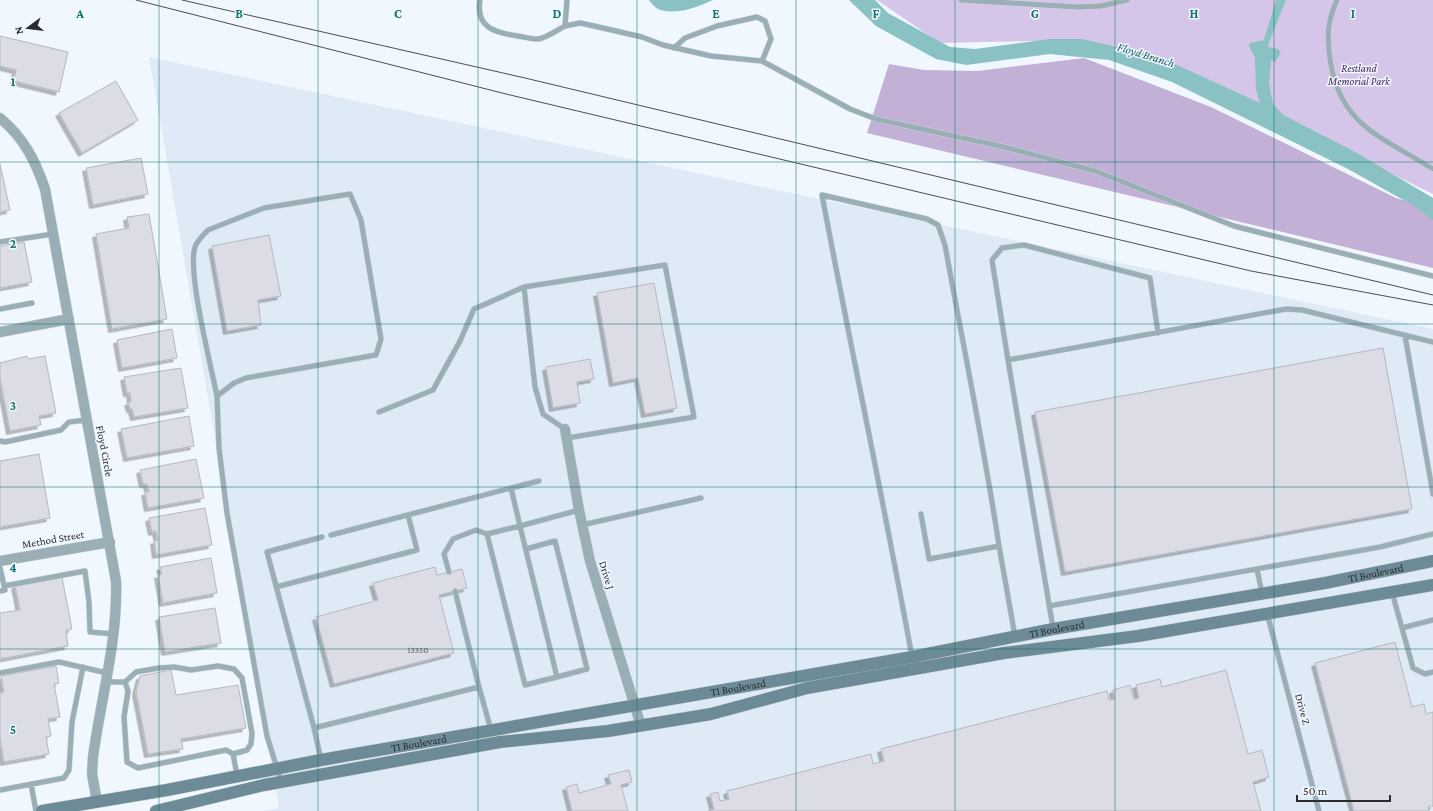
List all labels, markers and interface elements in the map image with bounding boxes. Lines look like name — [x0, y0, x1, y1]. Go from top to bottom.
text: A — [75, 6, 84, 21]
text: B — [235, 6, 243, 21]
text: C — [394, 6, 402, 21]
text: D — [553, 6, 562, 21]
text: E — [712, 6, 720, 21]
text: F — [873, 6, 880, 21]
text: G — [1031, 6, 1039, 21]
text: H — [1190, 6, 1199, 21]
text: I — [1351, 6, 1355, 21]
north arrow — [8, 8, 48, 48]
text: N — [11, 25, 25, 36]
water label: Floyd Branch — [1116, 40, 1176, 70]
park label: Restland Memorial Park — [1327, 62, 1391, 87]
text: 1 — [11, 74, 16, 89]
text: 2 — [10, 236, 17, 251]
text: 3 — [10, 398, 16, 413]
street label: Floyd Circle — [93, 424, 116, 478]
street label: Method Street — [21, 528, 85, 550]
street label: Drive J — [596, 559, 617, 591]
text: 4 — [9, 560, 17, 575]
street label: TI Boulevard — [1347, 561, 1405, 584]
street label: TI Boulevard — [1028, 618, 1085, 640]
house number: 13350 — [408, 645, 428, 655]
street label: TI Boulevard — [709, 677, 767, 698]
street label: Drive Z — [1293, 692, 1313, 726]
text: 5 — [10, 722, 16, 737]
street label: TI Boulevard — [390, 732, 448, 754]
scale bar — [1297, 777, 1390, 803]
text: 50 m — [1303, 784, 1328, 798]

